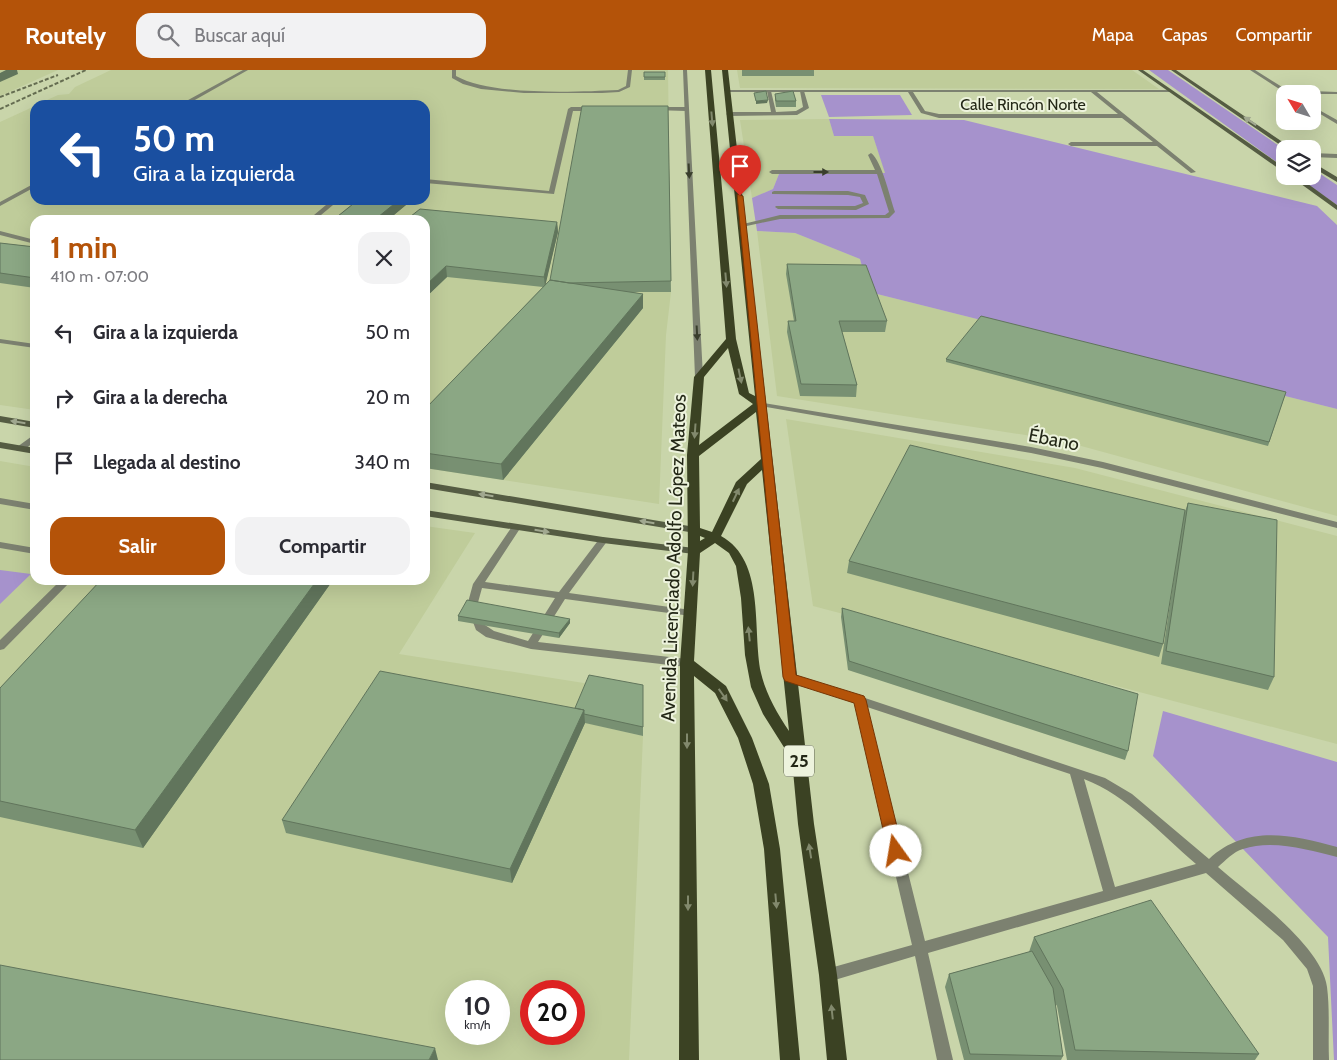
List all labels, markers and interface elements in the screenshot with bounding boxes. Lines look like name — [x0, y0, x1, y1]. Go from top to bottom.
search box — [136, 13, 486, 58]
text: Routely — [25, 21, 106, 50]
icon: search — [154, 21, 182, 49]
text: Buscar aquí — [194, 24, 285, 47]
text: Mapa — [1092, 24, 1134, 46]
text: Capas — [1162, 24, 1208, 46]
text: Compartir — [1236, 24, 1312, 46]
north arrow — [1276, 85, 1321, 130]
map controls — [1276, 85, 1321, 185]
street label: Calle Rincón Norte — [960, 95, 1086, 114]
one-way arrow — [708, 111, 716, 127]
text: 50 m — [133, 117, 215, 160]
one-way arrow — [1243, 117, 1256, 126]
icon: left — [50, 120, 115, 185]
button: layers — [1276, 140, 1321, 185]
pin — [719, 145, 761, 196]
icon: arrive — [726, 152, 754, 180]
text: Gira a la izquierda — [133, 160, 295, 187]
one-way arrow — [685, 163, 693, 179]
one-way arrow — [813, 168, 829, 176]
text: 1 min — [50, 229, 118, 266]
button: close — [358, 232, 410, 284]
text: 410 m · 07:00 — [50, 267, 149, 286]
one-way arrow — [722, 273, 730, 289]
icon: left — [50, 319, 78, 347]
text: Gira a la izquierda — [93, 321, 238, 344]
text: 50 m — [366, 321, 410, 344]
one-way arrow — [693, 326, 701, 342]
one-way arrow — [736, 368, 744, 383]
icon: right — [50, 384, 78, 412]
text: Gira a la derecha — [93, 386, 228, 409]
text: 20 m — [366, 386, 410, 409]
street label: Avenida Licenciado Adolfo López Mateos — [656, 394, 691, 722]
one-way arrow — [9, 418, 25, 426]
street label: Ébano — [1027, 422, 1081, 456]
one-way arrow — [691, 423, 699, 439]
icon: arrive — [50, 449, 78, 477]
text: Llegada al destino — [93, 451, 240, 474]
text: 340 m — [355, 451, 410, 474]
one-way arrow — [732, 488, 740, 502]
one-way arrow — [478, 490, 494, 498]
button: Salir — [50, 517, 225, 575]
button: Compartir — [235, 517, 410, 575]
one-way arrow — [638, 517, 654, 525]
one-way arrow — [535, 527, 551, 535]
one-way arrow — [688, 571, 696, 587]
one-way arrow — [745, 626, 753, 642]
one-way arrow — [719, 688, 728, 702]
one-way arrow — [683, 733, 691, 749]
road number: 25 — [784, 746, 814, 776]
position arrow — [869, 824, 921, 876]
one-way arrow — [805, 842, 813, 858]
one-way arrow — [772, 893, 780, 909]
one-way arrow — [684, 896, 692, 912]
speed limit sign: 20 — [520, 980, 585, 1045]
text: 10 — [464, 991, 491, 1021]
one-way arrow — [828, 1003, 836, 1019]
text: km/h — [464, 1017, 491, 1032]

